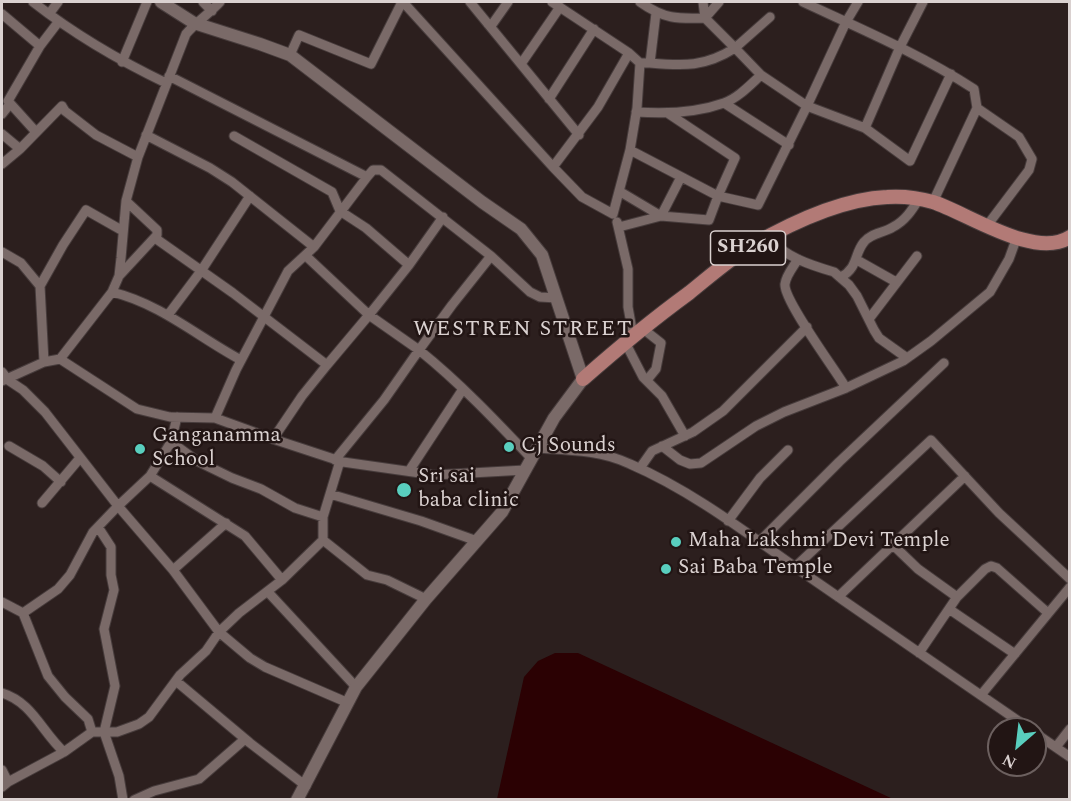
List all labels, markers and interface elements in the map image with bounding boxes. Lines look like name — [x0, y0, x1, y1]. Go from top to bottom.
road number: SH260 — [710, 231, 786, 265]
district label: WESTREN STREET — [413, 318, 633, 344]
place label: Ganganamma School — [152, 424, 281, 474]
place label: Cj Sounds — [521, 434, 616, 460]
marker: Cj Sounds — [502, 440, 516, 454]
marker: Ganganamma School — [133, 442, 147, 456]
place label: Sri sai baba clinic — [418, 465, 519, 515]
marker: Sri sai baba clinic — [395, 481, 413, 499]
place label: Maha Lakshmi Devi Temple — [688, 529, 950, 555]
marker: Maha Lakshmi Devi Temple — [669, 535, 683, 549]
place label: Sai Baba Temple — [678, 556, 833, 582]
marker: Sai Baba Temple — [659, 562, 673, 576]
north arrow — [987, 717, 1047, 777]
text: N — [998, 747, 1021, 775]

